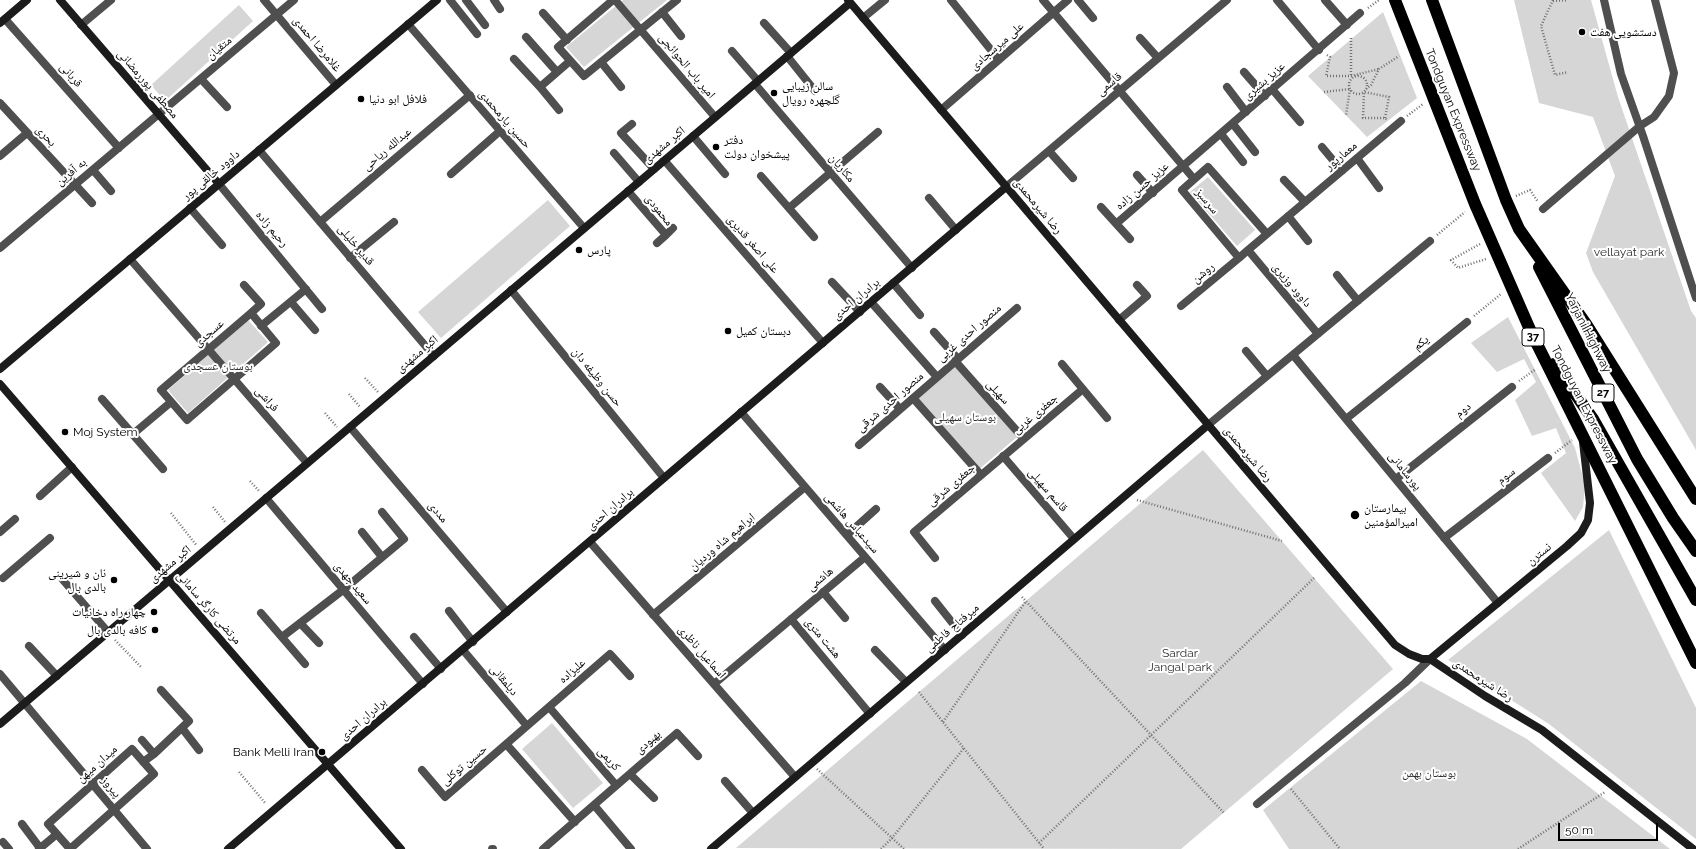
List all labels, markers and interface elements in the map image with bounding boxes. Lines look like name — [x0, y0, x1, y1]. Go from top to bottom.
street label: غلامرضا احمدی — [290, 13, 344, 75]
street label: علی میرسجادی — [967, 19, 1027, 73]
place label: دستشویی هفت — [1590, 25, 1657, 39]
marker: دستشویی هفت — [1577, 27, 1587, 37]
street label: امیر باب الحوائجی — [656, 30, 718, 102]
street label: متقیان — [203, 33, 235, 63]
street label: مصطفی پوررمضانی — [114, 47, 182, 121]
street label: Tondguyan Expressway — [1422, 47, 1484, 173]
street label: عزیز بشیری — [1240, 59, 1288, 103]
street label: قربانی — [56, 60, 86, 90]
street label: قاسمی — [1093, 69, 1125, 99]
place label: سالن زیبایی گلچهره رویال — [782, 79, 840, 107]
street label: حسین یارمحمدی — [476, 87, 534, 151]
marker: سالن زیبایی گلچهره رویال — [769, 88, 779, 98]
place label: فلافل ابو دنیا — [369, 92, 427, 106]
marker: فلافل ابو دنیا — [356, 94, 366, 104]
street label: بحری — [33, 122, 59, 150]
street label: اکبر مشهدی — [640, 123, 688, 167]
street label: عبدالله ریاحی — [359, 124, 415, 174]
place label: دفتر پیشخوان دولت — [724, 133, 790, 161]
street label: معمارپور — [1322, 138, 1360, 174]
marker: دفتر پیشخوان دولت — [711, 142, 721, 152]
street label: داوود خالقی پور — [179, 147, 243, 203]
street label: مکاریان — [826, 151, 858, 185]
street label: به آفرین — [53, 155, 89, 189]
street label: عزیز حسن زاده — [1112, 159, 1172, 213]
street label: رضا شیرمحمدی — [1010, 175, 1066, 237]
street label: سرسبز — [1192, 185, 1222, 217]
street label: محمودی — [642, 191, 676, 229]
street label: رحیم زاده — [253, 208, 291, 250]
street label: علی اصغر قدیری — [724, 212, 782, 276]
street label: قدیر خلیلی — [335, 222, 377, 268]
place label: پارس — [587, 243, 611, 257]
marker: پارس — [574, 245, 584, 255]
park label: vellayat park — [1594, 245, 1664, 259]
street label: روشن — [1189, 259, 1217, 287]
street label: داوود وزیری — [1269, 260, 1315, 310]
street label: برادران احدی — [829, 275, 883, 323]
street label: Yarjani Highway — [1562, 291, 1614, 375]
street label: منصور احدی غربی — [934, 301, 1004, 365]
street label: عسجدی — [191, 316, 227, 350]
place label: دبستان کمیل — [736, 324, 791, 338]
marker: دبستان کمیل — [723, 326, 733, 336]
road number: 37 — [1522, 328, 1544, 346]
street label: اکبر مشهدی — [393, 332, 441, 376]
street label: یکم — [1410, 332, 1432, 354]
street label: Tondguyan Expressway — [1548, 343, 1620, 467]
street label: حسن وظیفه دان — [569, 345, 625, 409]
park label: بوستان عسجدی — [183, 359, 253, 373]
street label: منصور احدی شرقی — [853, 369, 927, 435]
street label: سهیلی — [983, 377, 1013, 407]
street label: فراشی — [252, 383, 282, 415]
road number: 27 — [1592, 384, 1614, 402]
street label: جعفری غربی — [1009, 391, 1061, 437]
street label: دوم — [1452, 399, 1474, 421]
park label: بوستان سهیلی — [934, 410, 996, 424]
street label: رضا شیرمحمدی — [1220, 423, 1276, 485]
place label: Moj System — [73, 425, 138, 439]
marker: Moj System — [60, 427, 70, 437]
street label: پورسامانی — [1385, 449, 1425, 493]
street label: جعفری شرقی — [924, 461, 978, 509]
street label: سوم — [1494, 464, 1518, 488]
street label: قاسم سهیلی — [1025, 465, 1071, 515]
street label: برادران احدی — [584, 485, 636, 533]
street label: سیدعباس هاشمی — [822, 490, 882, 556]
street label: مددی — [425, 498, 451, 526]
place label: بیمارستان امیرالمؤمنین — [1364, 501, 1418, 529]
marker: بیمارستان امیرالمؤمنین — [1349, 509, 1361, 521]
street label: ابراهیم شاه وردیان — [686, 510, 758, 574]
street label: نسترن — [1524, 540, 1554, 568]
street label: اکبر مشهدی — [146, 542, 194, 586]
street label: سعید جهدی — [331, 559, 375, 607]
street label: هاشمی — [804, 564, 836, 594]
place label: نان و شیرینی بالدی بال — [48, 566, 106, 594]
street label: مرتضی کارگر سامانی — [174, 569, 244, 647]
marker: نان و شیرینی بالدی بال — [109, 575, 119, 585]
street label: میرفتاح فاطمی — [922, 601, 982, 655]
place label: چهار راه دخانیات — [72, 605, 146, 619]
marker: چهار راه دخانیات — [149, 607, 159, 617]
street label: هشت متری — [802, 615, 844, 661]
street label: اسماعیل ناظری — [675, 622, 729, 682]
place label: کافه بالدی بال — [87, 623, 147, 637]
marker: کافه بالدی بال — [150, 625, 160, 635]
park label: Sardar Jangal park — [1148, 646, 1212, 674]
street label: علیزاده — [556, 655, 588, 687]
street label: رضا شیرمحمدی — [1450, 655, 1516, 705]
street label: دیلمقانی — [487, 662, 521, 698]
street label: برادران احدی — [337, 695, 389, 743]
street label: بهبودی — [632, 727, 664, 757]
street label: میدان میهن — [74, 742, 120, 786]
street label: حسین توکلی — [438, 742, 490, 788]
street label: کریمی — [595, 744, 623, 774]
place label: Bank Melli Iran — [233, 745, 314, 759]
marker: Bank Melli Iran — [317, 747, 327, 757]
park label: بوستان بهمن — [1402, 766, 1456, 780]
street label: پیروز — [98, 773, 124, 801]
scale bar — [1560, 815, 1660, 841]
text: 50 m — [1565, 823, 1593, 837]

